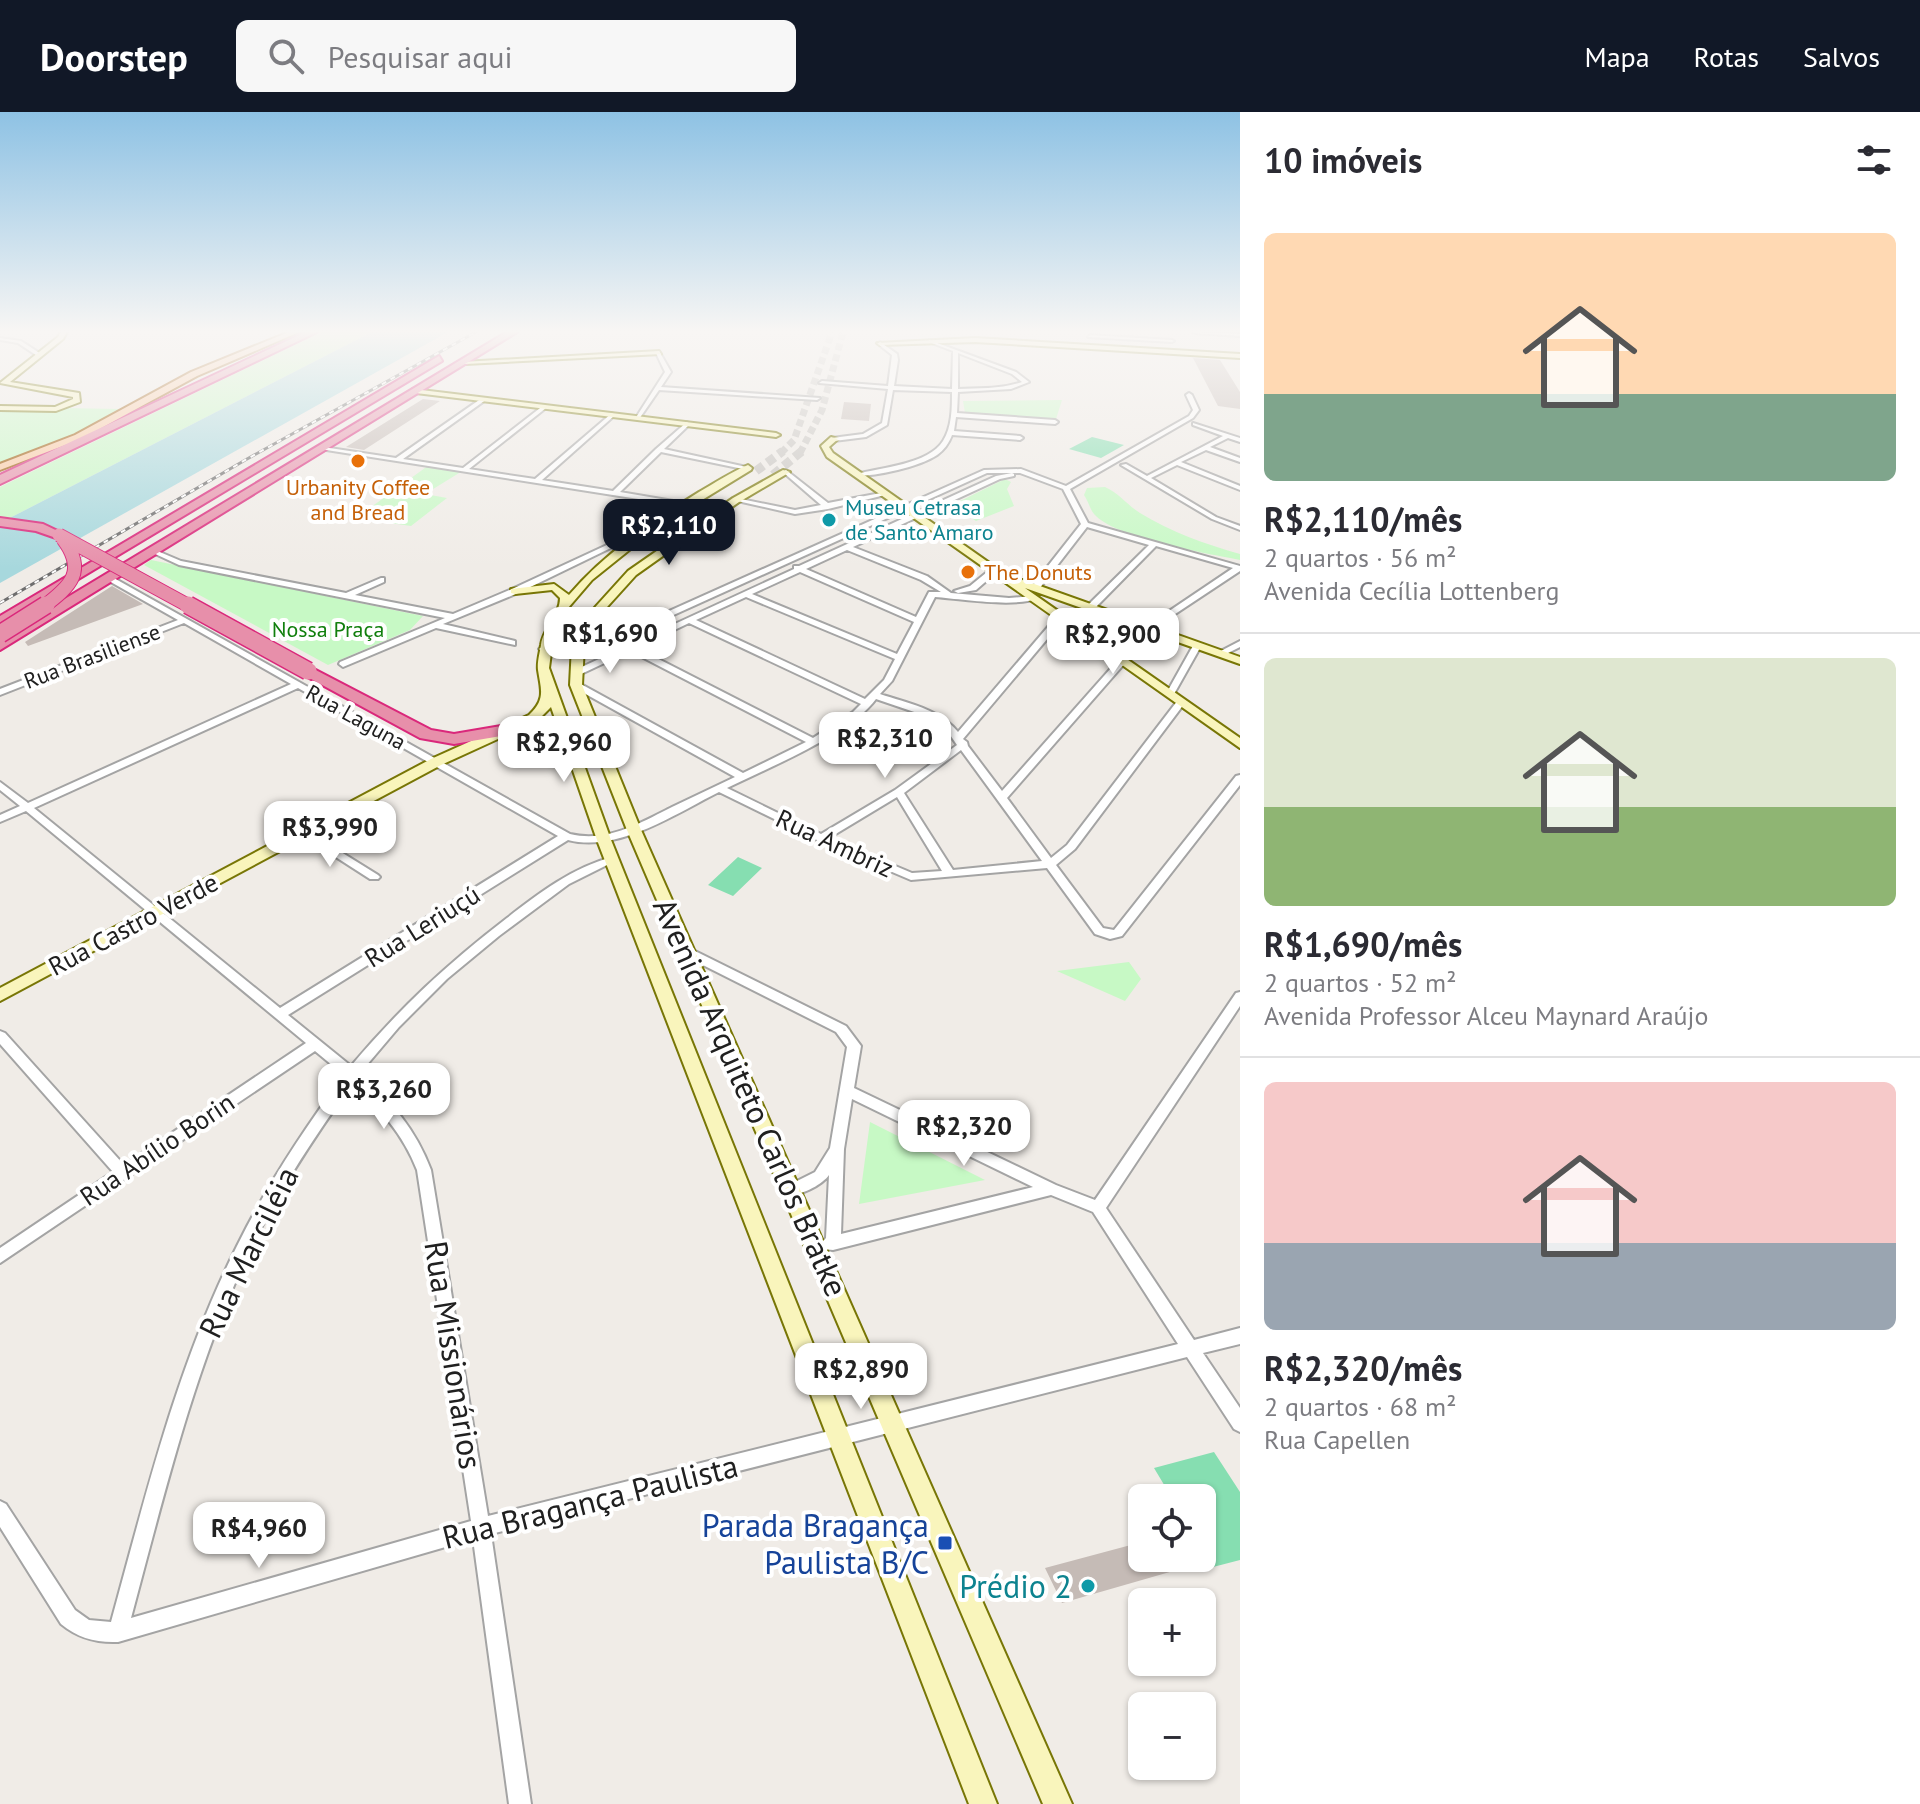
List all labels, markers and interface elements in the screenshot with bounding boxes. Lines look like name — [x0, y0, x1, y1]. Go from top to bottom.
search box — [236, 20, 796, 92]
text: Doorstep — [40, 32, 188, 81]
icon: search — [264, 34, 308, 78]
text: Pesquisar aqui — [328, 37, 512, 76]
text: Mapa — [1585, 38, 1650, 75]
text: Rotas — [1694, 38, 1759, 75]
text: Salvos — [1803, 38, 1880, 75]
text: 10 imóveis — [1264, 138, 1422, 182]
icon: filters — [1852, 138, 1896, 182]
icon: home — [1508, 285, 1652, 429]
marker: Urbanity Coffee and Bread — [349, 452, 367, 470]
place label: Urbanity Coffee and Bread — [286, 473, 430, 526]
place label: Museu Cetrasa de Santo Amaro — [845, 493, 994, 546]
text: R$2,110/mês — [1264, 497, 1462, 541]
pin: R$2,110 — [595, 499, 743, 567]
text: R$2,110 — [621, 508, 717, 541]
marker: Museu Cetrasa de Santo Amaro — [820, 511, 838, 529]
text: 2 quartos · 56 m² — [1264, 541, 1456, 574]
place label: The Donuts — [984, 558, 1092, 586]
marker: The Donuts — [959, 563, 977, 581]
text: Avenida Cecília Lottenberg — [1264, 574, 1559, 607]
pin: R$1,690 — [536, 607, 684, 675]
pin: R$2,900 — [1039, 608, 1187, 676]
park label: Nossa Praça — [272, 615, 384, 643]
text: R$1,690 — [562, 616, 658, 649]
street label: Rua Brasiliense — [20, 617, 164, 695]
text: R$2,900 — [1065, 617, 1161, 650]
street label: Rua Laguna — [301, 678, 411, 756]
icon: home — [1508, 710, 1652, 854]
pin: R$2,310 — [811, 712, 959, 780]
pin: R$2,960 — [490, 716, 638, 784]
text: R$2,310 — [837, 721, 933, 754]
text: R$2,960 — [516, 725, 612, 758]
pin: R$3,990 — [256, 801, 404, 869]
street label: Rua Ambriz — [771, 801, 899, 885]
text: R$3,990 — [282, 810, 378, 843]
street label: Rua Castro Verde — [42, 865, 224, 983]
street label: Rua Leriuçú — [358, 878, 486, 974]
street label: Avenida Arquiteto Carlos Bratke — [644, 891, 858, 1303]
text: R$1,690/mês — [1264, 922, 1462, 966]
text: 2 quartos · 52 m² — [1264, 966, 1456, 999]
text: Avenida Professor Alceu Maynard Araújo — [1264, 999, 1708, 1032]
pin: R$3,260 — [310, 1063, 458, 1131]
text: R$3,260 — [336, 1072, 432, 1105]
street label: Rua Abílio Borin — [74, 1085, 240, 1213]
pin: R$2,320 — [890, 1100, 1038, 1168]
text: R$2,320 — [916, 1109, 1012, 1142]
icon: home — [1508, 1134, 1652, 1278]
street label: Rua Marciléia — [188, 1159, 308, 1345]
street label: Rua Missionários — [415, 1238, 493, 1472]
pin: R$2,890 — [787, 1343, 935, 1411]
text: R$2,320/mês — [1264, 1346, 1462, 1390]
text: R$2,890 — [813, 1352, 909, 1385]
text: 2 quartos · 68 m² — [1264, 1390, 1456, 1423]
text: Rua Capellen — [1264, 1423, 1410, 1456]
street label: Rua Bragança Paulista — [438, 1444, 742, 1558]
map controls — [1128, 1484, 1216, 1780]
button: locate — [1128, 1484, 1216, 1572]
pin: R$4,960 — [185, 1502, 333, 1570]
place label: Parada Bragança Paulista B/C — [702, 1504, 929, 1583]
text: R$4,960 — [211, 1511, 307, 1544]
marker: Parada Bragança Paulista B/C — [936, 1534, 954, 1552]
place label: Prédio 2 — [959, 1565, 1072, 1607]
marker: Prédio 2 — [1079, 1577, 1097, 1595]
button: + — [1128, 1588, 1216, 1676]
button: − — [1128, 1692, 1216, 1780]

